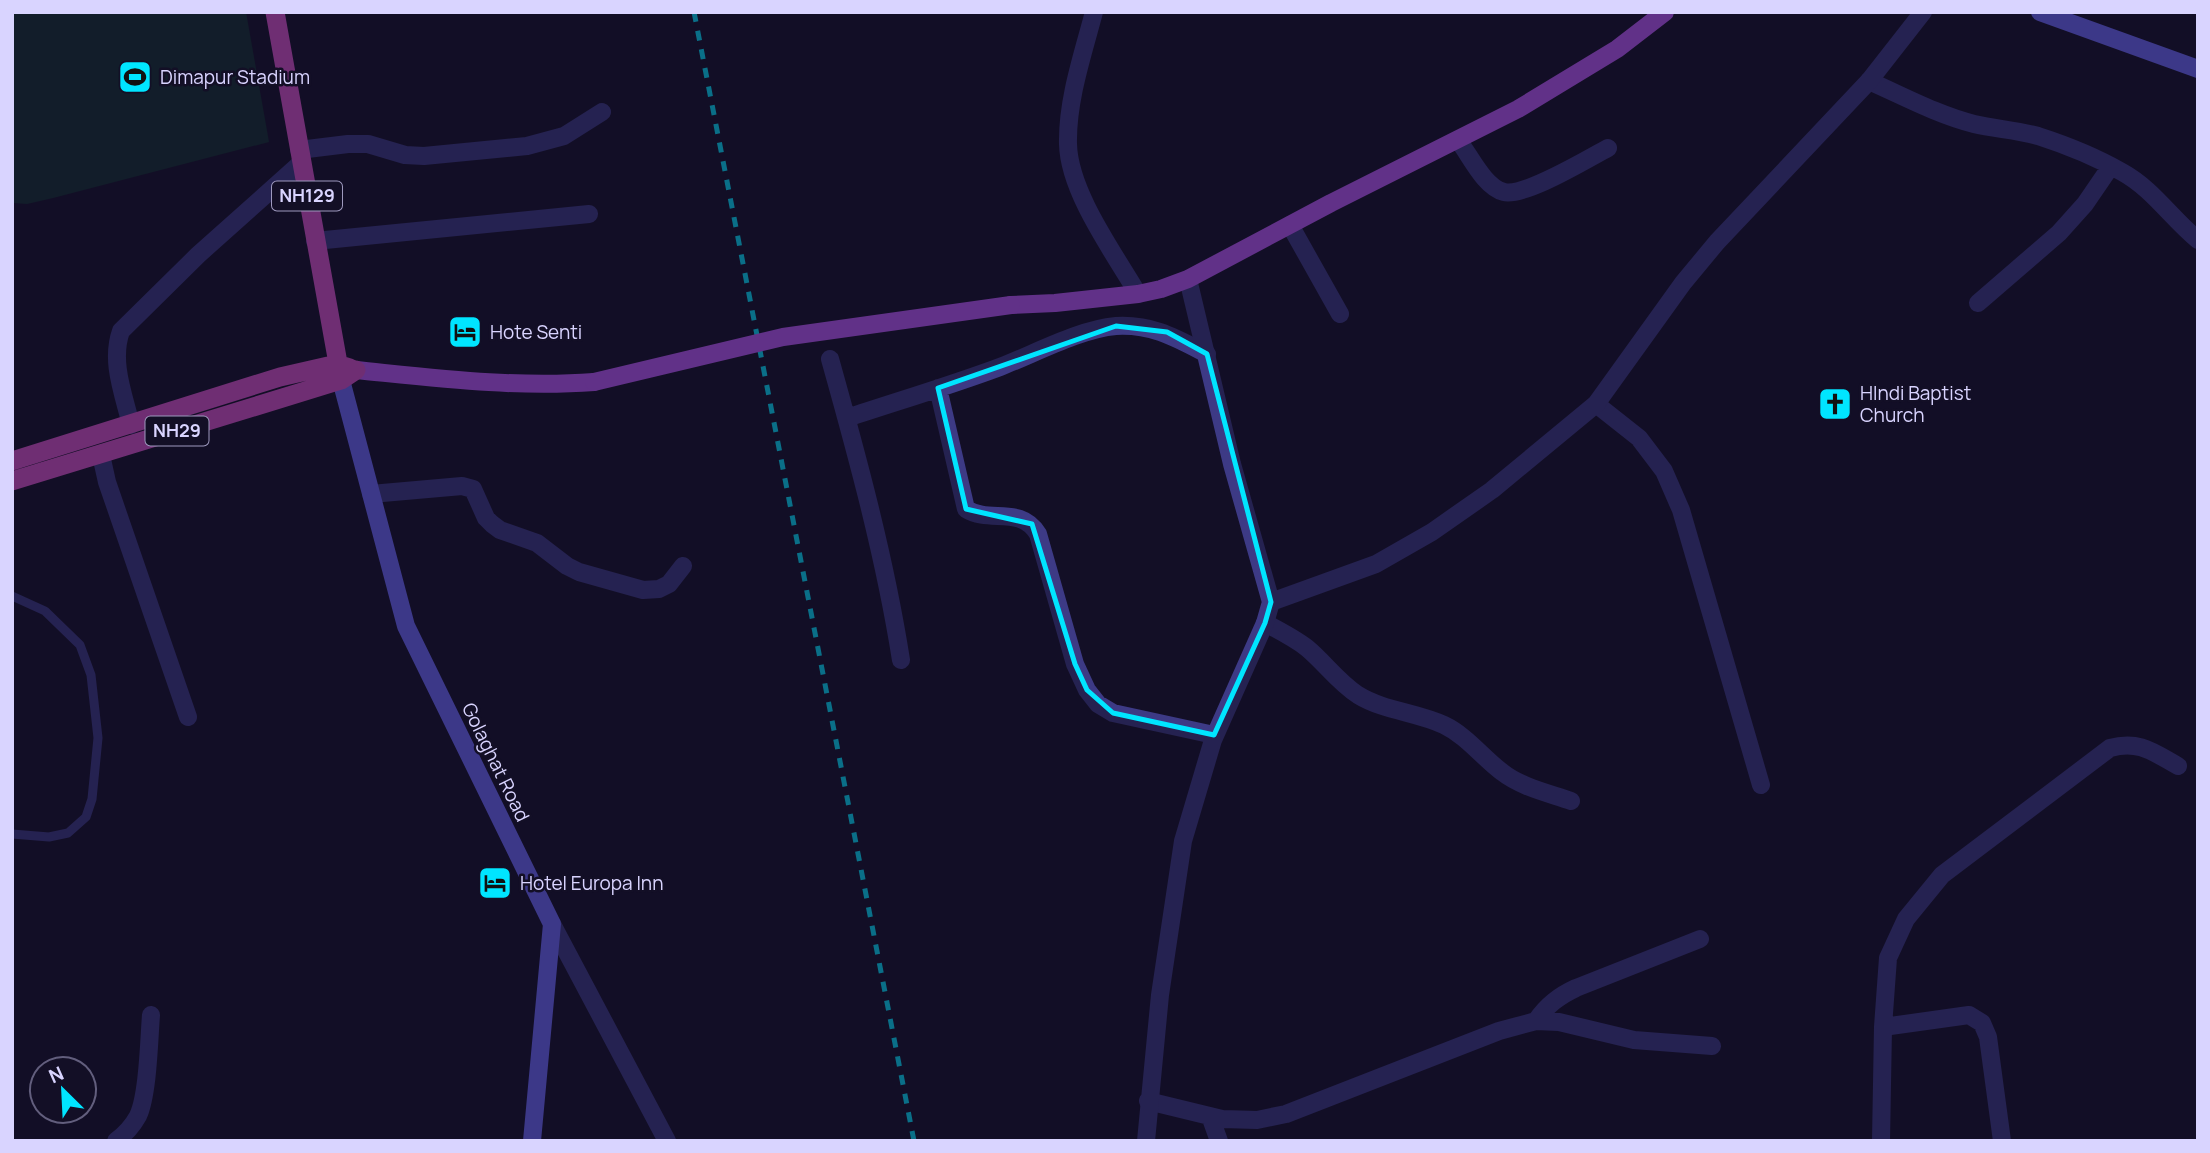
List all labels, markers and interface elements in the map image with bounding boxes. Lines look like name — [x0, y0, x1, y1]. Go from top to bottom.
sports icon: Dimapur Stadium — [116, 58, 154, 96]
place label: Dimapur Stadium — [160, 64, 310, 90]
road number: NH129 — [272, 182, 342, 210]
hotel icon: Hote Senti — [446, 313, 484, 351]
place label: Hote Senti — [490, 319, 582, 345]
place label: HIndi Baptist Church — [1860, 380, 1971, 428]
church icon: HIndi Baptist Church — [1816, 385, 1854, 423]
road number: NH29 — [146, 416, 208, 446]
street label: Golaghat Road — [456, 698, 536, 826]
hotel icon: Hotel Europa Inn — [476, 864, 514, 902]
place label: Hotel Europa Inn — [520, 870, 663, 896]
north arrow — [28, 1055, 98, 1125]
text: N — [45, 1060, 68, 1089]

